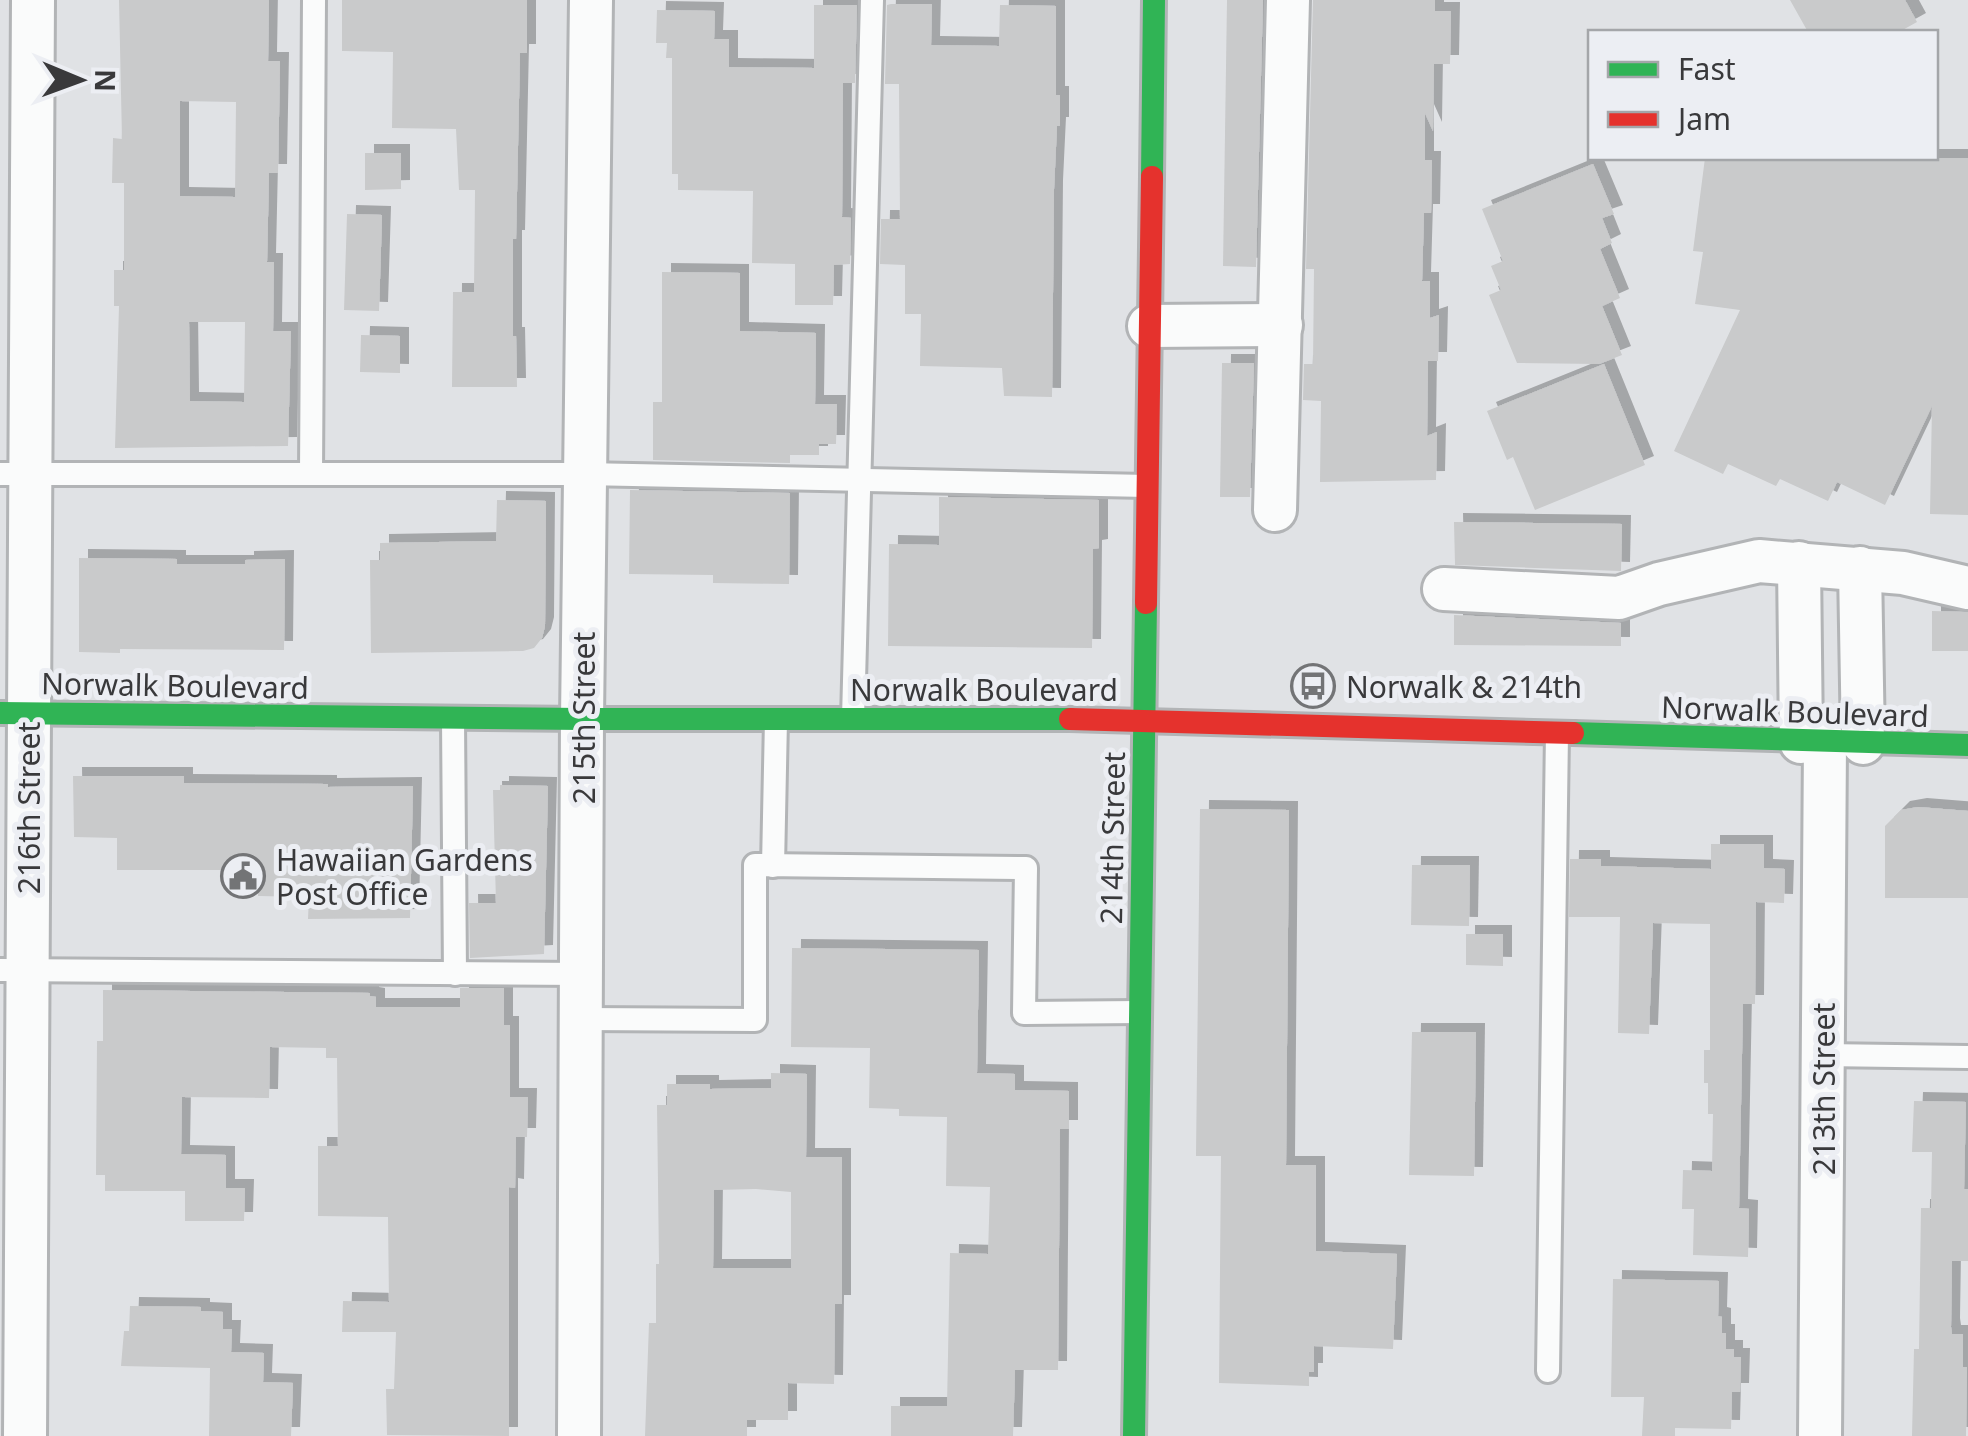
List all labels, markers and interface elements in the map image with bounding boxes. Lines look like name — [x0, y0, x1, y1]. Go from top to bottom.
north arrow — [30, 30, 130, 130]
legend — [1588, 30, 1938, 160]
text: Fast — [1678, 48, 1736, 89]
text: N — [87, 69, 125, 92]
text: Jam — [1675, 98, 1731, 139]
street label: 215th Street — [563, 632, 604, 804]
street label: Norwalk Boulevard — [41, 662, 309, 708]
bus stop icon: Norwalk & 214th — [1290, 663, 1336, 709]
place label: Norwalk & 214th — [1346, 666, 1582, 707]
street label: Norwalk Boulevard — [850, 669, 1118, 710]
street label: Norwalk Boulevard — [1660, 686, 1930, 736]
street label: 216th Street — [8, 722, 49, 894]
street label: 214th Street — [1090, 751, 1134, 925]
place label: Hawaiian Gardens Post Office — [276, 839, 533, 914]
public building icon: Hawaiian Gardens Post Office — [220, 853, 266, 899]
street label: 213th Street — [1803, 1003, 1844, 1175]

